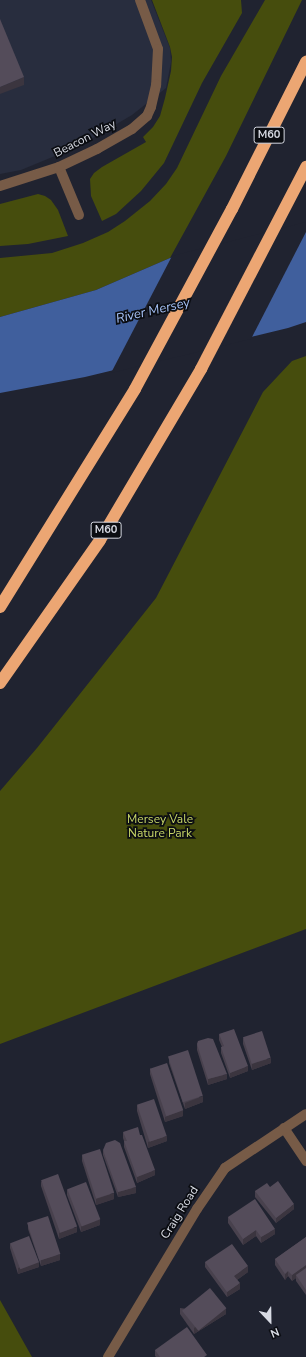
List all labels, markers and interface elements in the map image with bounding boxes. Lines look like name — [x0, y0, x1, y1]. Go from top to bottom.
street label: Beacon Way — [52, 117, 118, 161]
road number: M60 — [253, 126, 285, 144]
water label: River Mersey — [114, 295, 192, 327]
road number: M60 — [90, 521, 122, 539]
park label: Mersey Vale Nature Park — [127, 813, 193, 841]
street label: Craig Road — [158, 1184, 202, 1242]
north arrow — [250, 1301, 290, 1341]
text: N — [268, 1324, 281, 1341]

